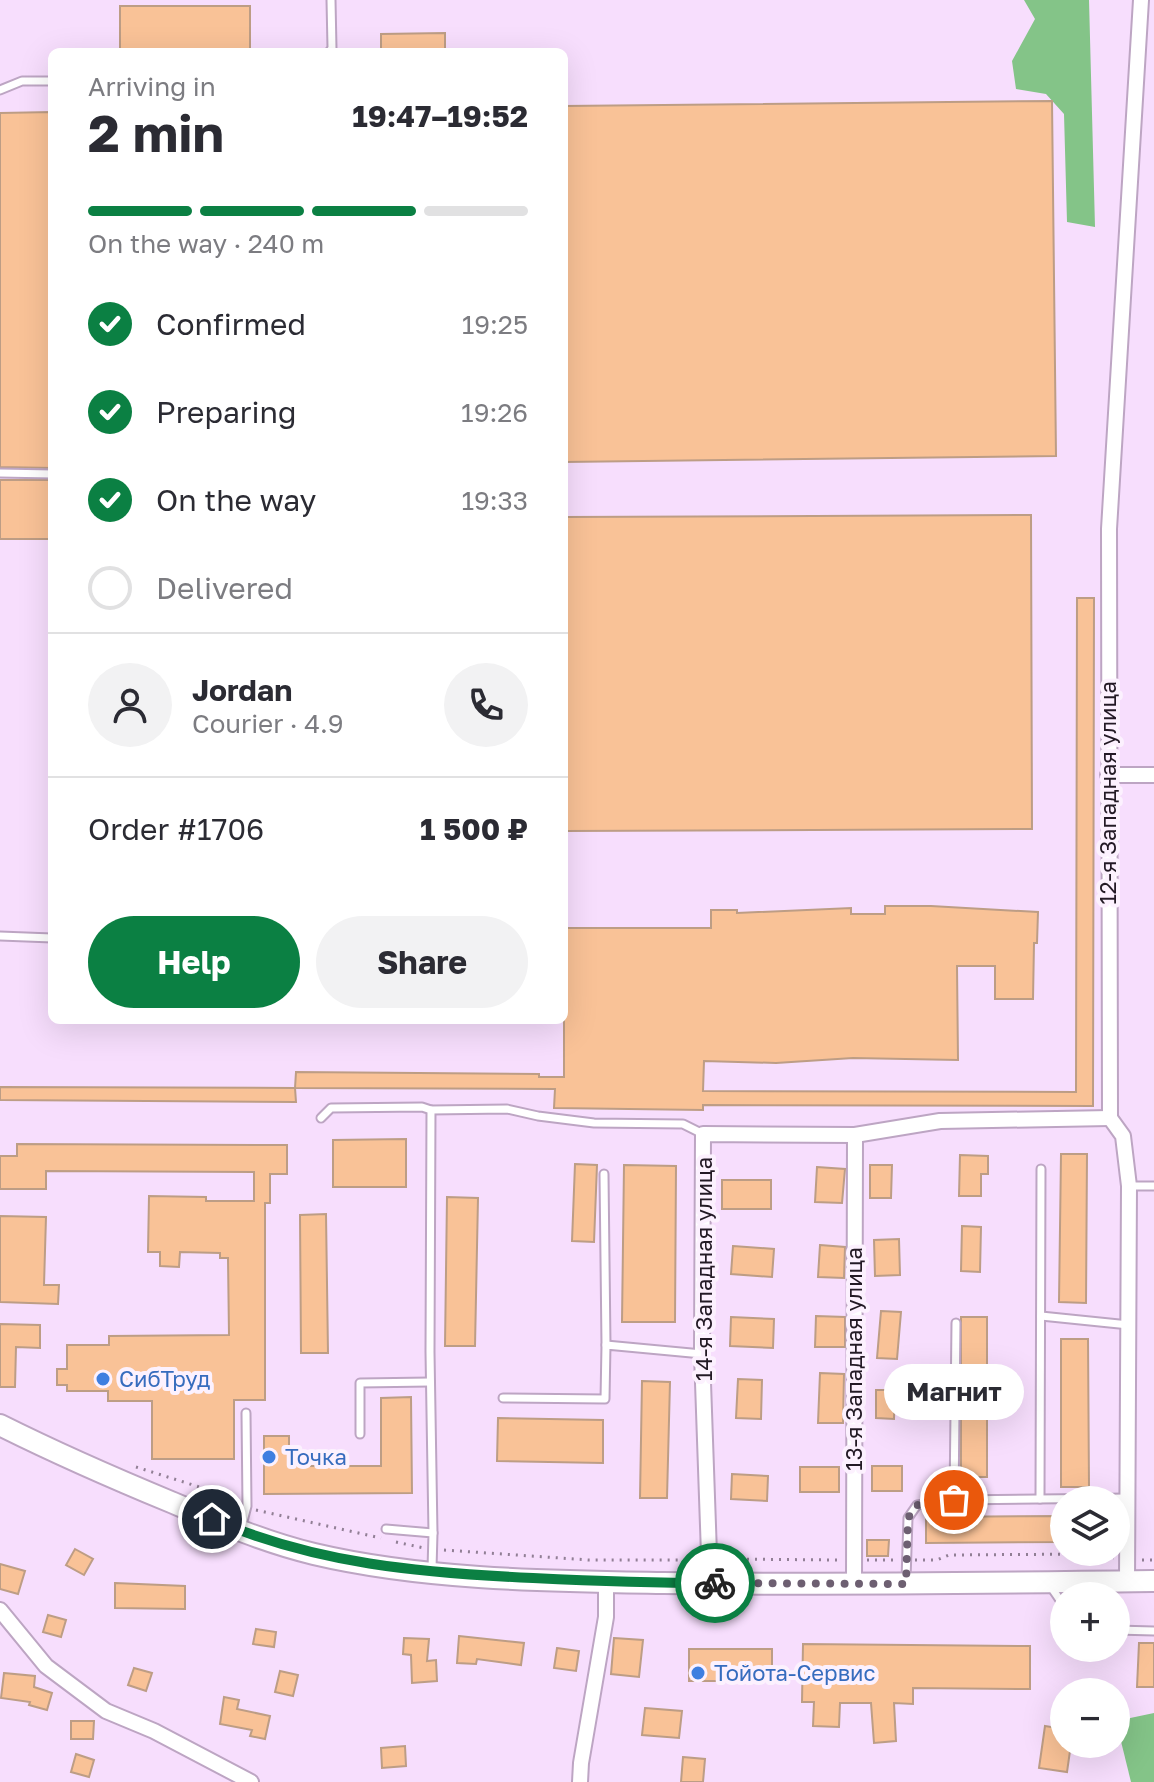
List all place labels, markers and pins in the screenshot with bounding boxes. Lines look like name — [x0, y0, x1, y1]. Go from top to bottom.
callout: Магнит — [884, 1364, 1024, 1420]
place label: СибТруд — [119, 1365, 210, 1392]
marker: СибТруд — [94, 1370, 112, 1388]
place label: Точка — [285, 1443, 347, 1470]
marker: Точка — [260, 1448, 278, 1466]
pin — [920, 1466, 988, 1534]
pin — [178, 1485, 246, 1553]
place label: Тойота-Сервис — [714, 1659, 875, 1686]
marker: Тойота-Сервис — [689, 1664, 707, 1682]

